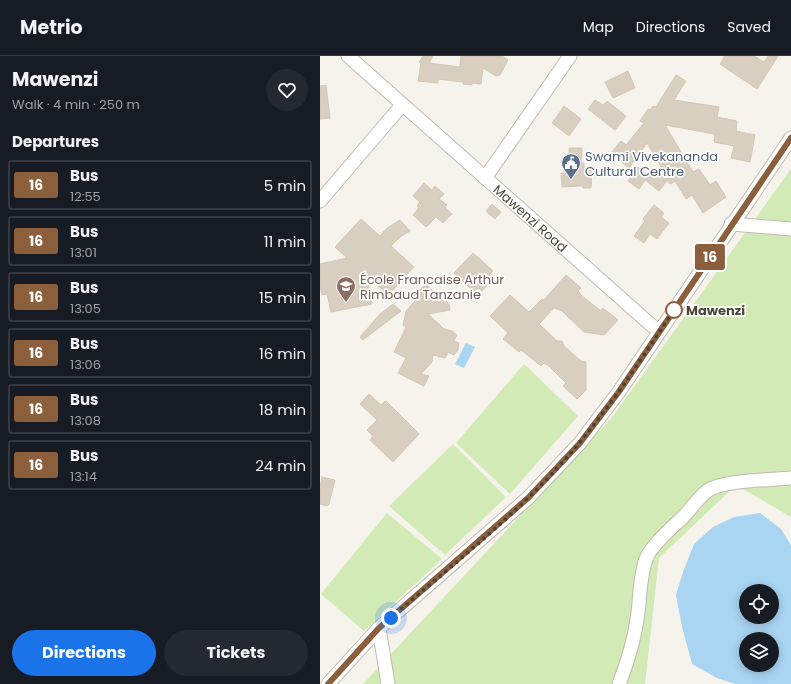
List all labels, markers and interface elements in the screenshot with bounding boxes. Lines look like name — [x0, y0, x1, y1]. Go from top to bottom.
text: Metrio — [20, 14, 83, 41]
text: Map — [583, 17, 614, 37]
text: Directions — [636, 17, 705, 37]
text: Saved — [727, 17, 771, 37]
text: Mawenzi — [12, 66, 98, 93]
button: heart — [266, 69, 308, 111]
text: Walk · 4 min · 250 m — [12, 95, 140, 114]
text: Departures — [12, 131, 99, 152]
place label: Swami Vivekananda Cultural Centre — [585, 147, 718, 181]
public building icon: Swami Vivekananda Cultural Centre — [560, 152, 582, 180]
text: Bus — [70, 165, 98, 186]
text: 16 — [29, 175, 43, 195]
text: 5 min — [264, 175, 306, 196]
street label: Mawenzi Road — [489, 180, 572, 256]
text: 12:55 — [70, 187, 101, 206]
text: Bus — [70, 221, 98, 242]
text: 16 — [29, 231, 43, 251]
text: 11 min — [264, 231, 306, 252]
text: 13:01 — [70, 243, 97, 262]
line badge: 16 — [692, 244, 728, 270]
text: 16 — [703, 247, 717, 267]
place label: École Francaise Arthur Rimbaud Tanzanie — [360, 270, 504, 304]
school or university icon: École Francaise Arthur Rimbaud Tanzanie — [335, 275, 357, 303]
text: Bus — [70, 277, 98, 298]
text: 16 — [29, 287, 43, 307]
text: 15 min — [259, 287, 306, 308]
text: 13:05 — [70, 299, 101, 318]
marker: Mawenzi — [665, 301, 683, 319]
place label: Mawenzi — [686, 301, 745, 320]
text: Bus — [70, 333, 98, 354]
text: 16 — [29, 343, 43, 363]
text: 16 min — [259, 343, 306, 364]
text: 13:06 — [70, 355, 101, 374]
text: Bus — [70, 389, 98, 410]
text: 16 — [29, 399, 43, 419]
text: 18 min — [259, 399, 306, 420]
text: 13:08 — [70, 411, 101, 430]
text: Bus — [70, 445, 98, 466]
text: 16 — [29, 455, 43, 475]
text: 24 min — [255, 455, 306, 476]
text: 13:14 — [70, 467, 97, 486]
map controls — [739, 584, 779, 672]
button: locate — [739, 584, 779, 624]
your location — [381, 608, 401, 628]
button: Directions — [12, 630, 156, 676]
button: Tickets — [164, 630, 308, 676]
button: layers — [739, 632, 779, 672]

